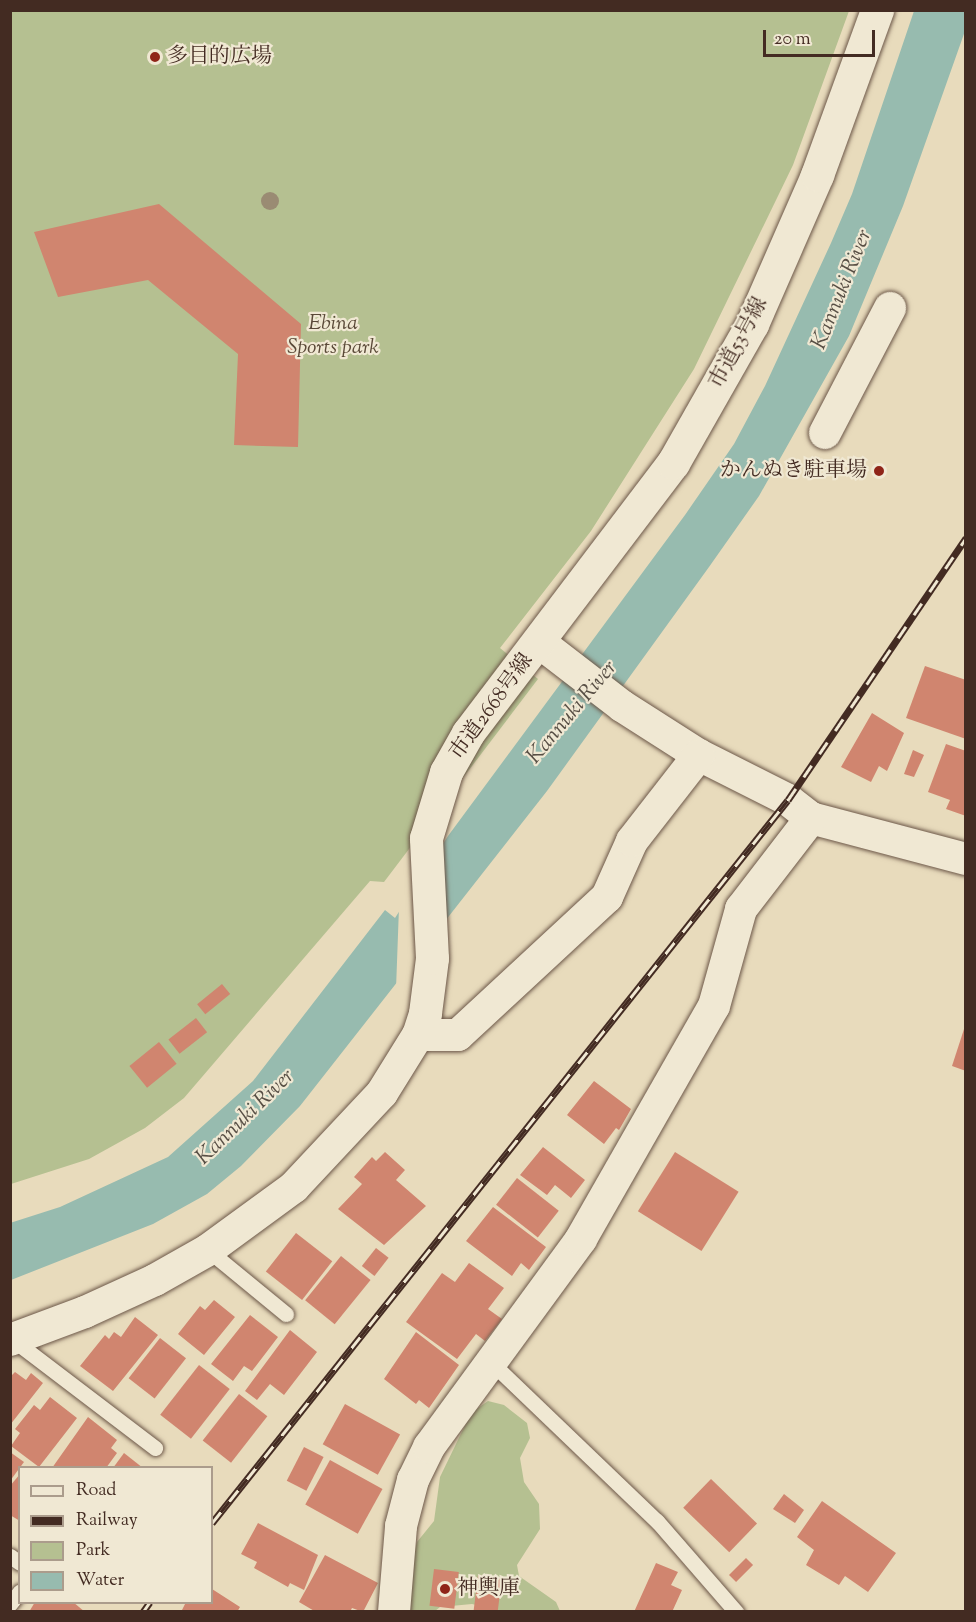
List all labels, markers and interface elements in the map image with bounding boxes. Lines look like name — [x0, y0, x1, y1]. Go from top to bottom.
scale bar — [766, 18, 878, 56]
text: 20 m — [774, 27, 811, 53]
place label: 多目的広場 — [167, 44, 272, 70]
marker: 多目的広場 — [148, 50, 162, 64]
water label: Kannuki River — [807, 226, 879, 354]
street label: 市道53号線 — [704, 293, 774, 393]
park label: Ebina Sports park — [287, 311, 379, 361]
place label: かんぬき駐車場 — [720, 458, 867, 484]
marker: かんぬき駐車場 — [872, 464, 886, 478]
street label: 市道2668号線 — [445, 649, 539, 765]
water label: Kannuki River — [522, 656, 624, 770]
water label: Kannuki River — [191, 1064, 301, 1172]
legend — [18, 1466, 213, 1604]
text: Road — [76, 1478, 116, 1504]
text: Railway — [76, 1508, 138, 1534]
text: Park — [76, 1538, 110, 1564]
text: Water — [76, 1568, 124, 1594]
place label: 神輿庫 — [457, 1576, 520, 1602]
marker: 神輿庫 — [438, 1582, 452, 1596]

